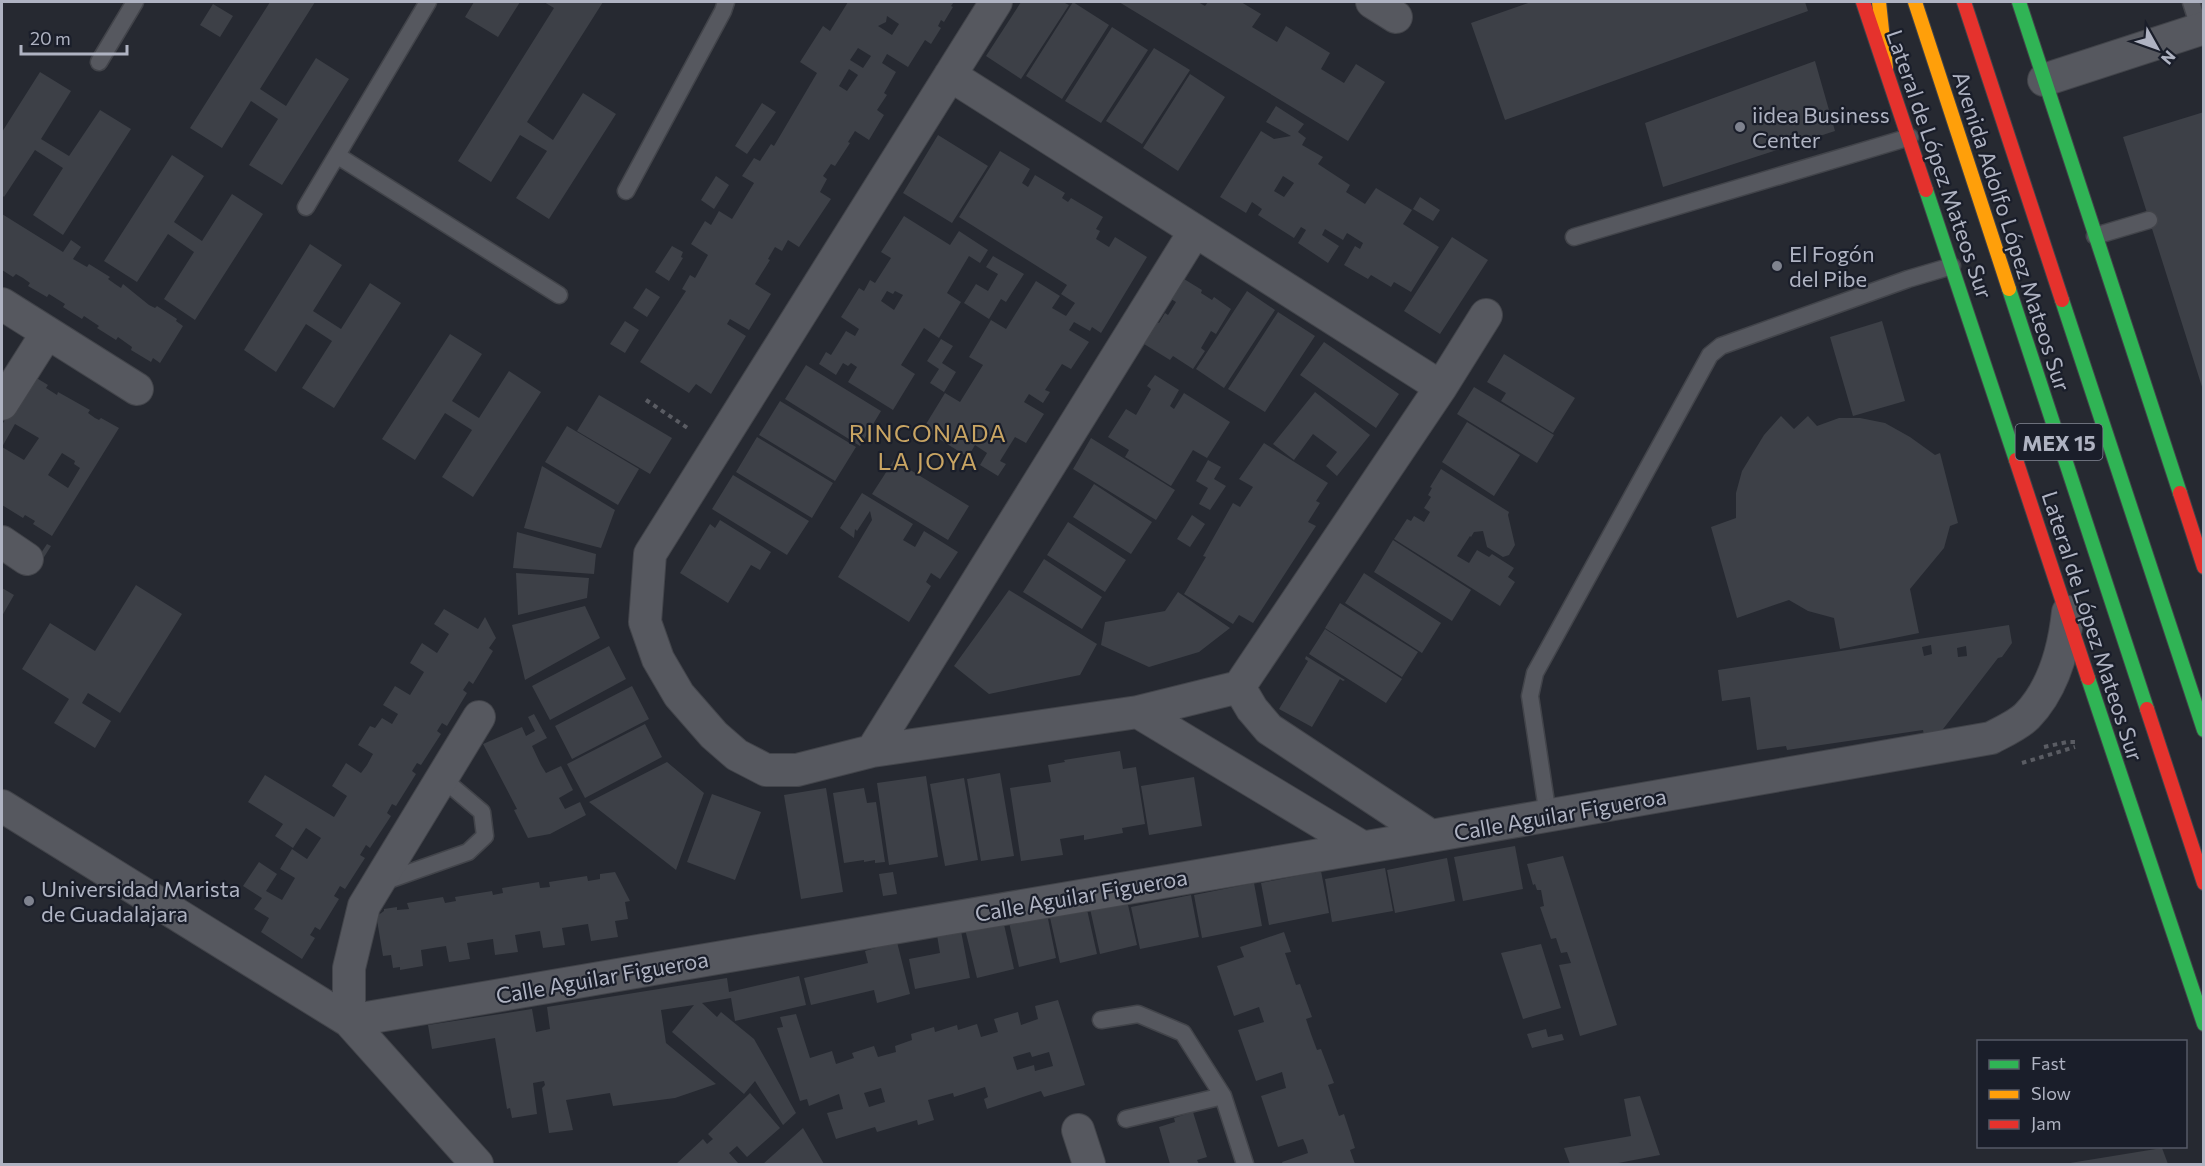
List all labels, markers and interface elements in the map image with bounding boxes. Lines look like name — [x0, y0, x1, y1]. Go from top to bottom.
scale bar — [21, 18, 128, 56]
north arrow — [2127, 18, 2187, 78]
street label: Lateral de López Mateos Sur — [1881, 26, 1999, 302]
text: 20 m — [30, 27, 71, 49]
text: N — [2158, 47, 2180, 69]
street label: Avenida Adolfo López Mateos Sur — [1947, 68, 2077, 394]
place label: iidea Business Center — [1752, 101, 1890, 153]
marker: iidea Business Center — [1733, 120, 1747, 134]
place label: El Fogón del Pibe — [1789, 240, 1875, 292]
marker: El Fogón del Pibe — [1770, 259, 1784, 273]
district label: RINCONADA LA JOYA — [849, 418, 1007, 475]
road number: MEX 15 — [2016, 424, 2102, 460]
street label: Lateral de López Mateos Sur — [2037, 488, 2150, 765]
street label: Calle Aguilar Figueroa — [1452, 782, 1668, 846]
street label: Calle Aguilar Figueroa — [973, 863, 1189, 927]
place label: Universidad Marista de Guadalajara — [41, 875, 240, 927]
marker: Universidad Marista de Guadalajara — [22, 894, 36, 908]
street label: Calle Aguilar Figueroa — [494, 945, 710, 1009]
legend — [1977, 1040, 2187, 1148]
text: Fast — [2031, 1052, 2066, 1074]
text: Slow — [2031, 1082, 2071, 1104]
text: Jam — [2031, 1112, 2061, 1134]

